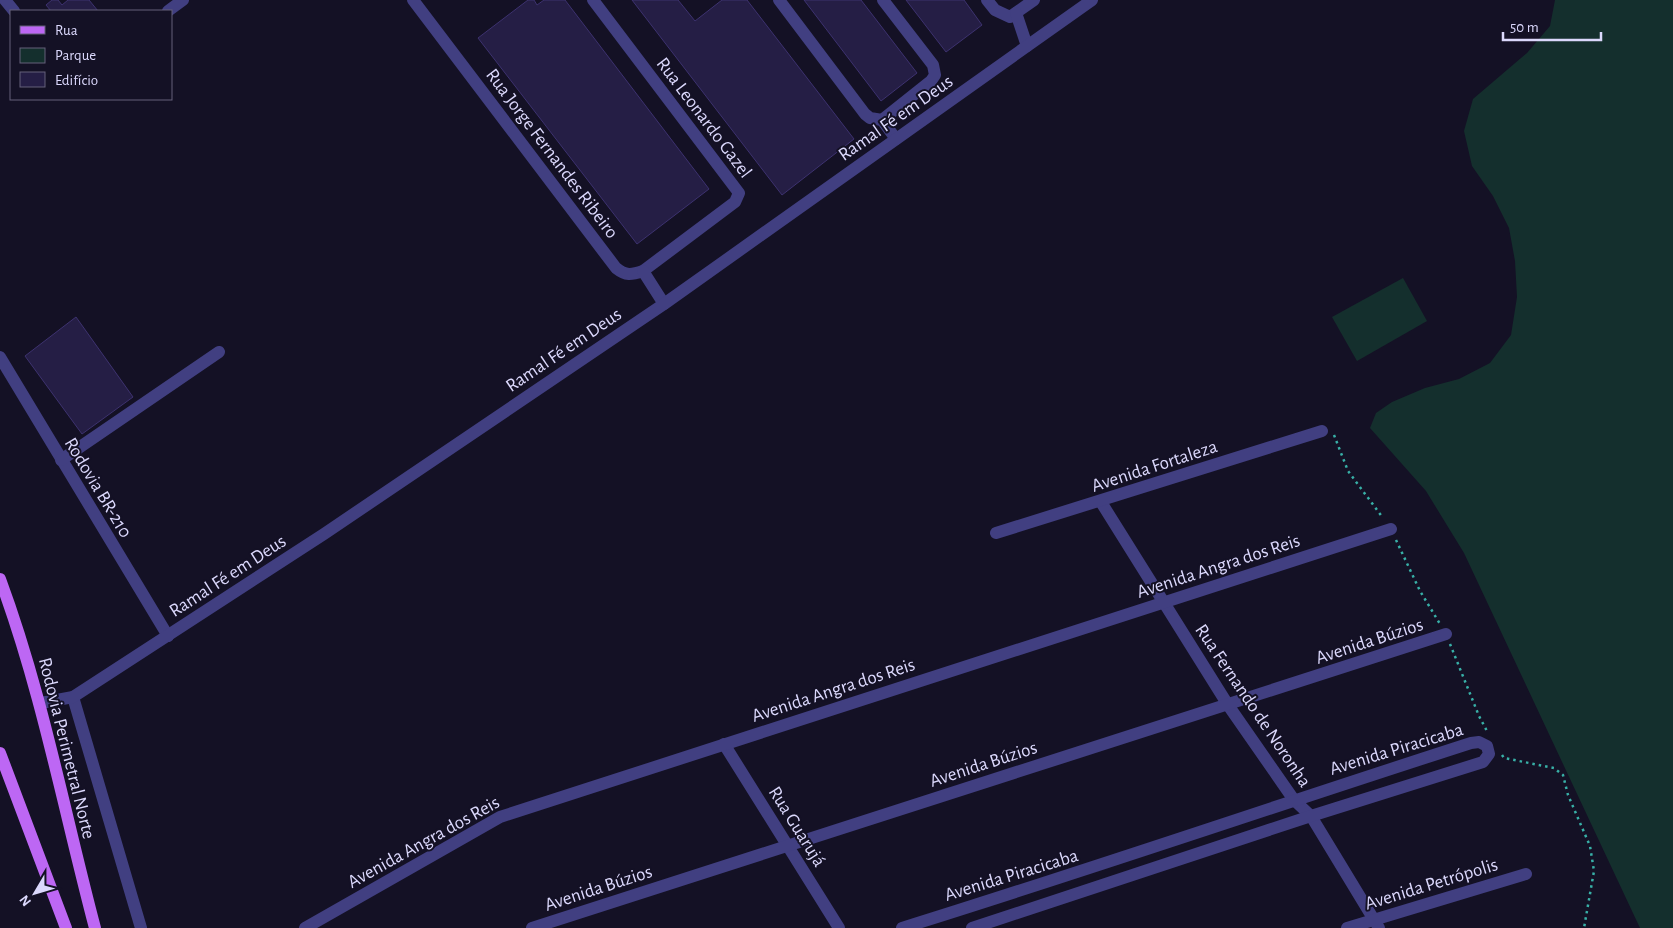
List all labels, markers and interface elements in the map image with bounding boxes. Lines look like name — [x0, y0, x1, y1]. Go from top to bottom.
legend — [10, 10, 172, 100]
scale bar — [1503, 10, 1600, 42]
text: 50 m — [1510, 20, 1539, 35]
text: Rua — [55, 23, 78, 38]
text: Parque — [55, 48, 96, 63]
street label: Rua Leonardo Gazel — [653, 54, 755, 182]
street label: Rua Jorge Fernandes Ribeiro — [482, 66, 622, 242]
street label: Ramal Fé em Deus — [835, 72, 957, 165]
text: Edifício — [55, 73, 98, 88]
street label: Ramal Fé em Deus — [503, 305, 625, 396]
street label: Rodovia BR-210 — [60, 434, 135, 541]
street label: Avenida Fortaleza — [1089, 437, 1220, 496]
street label: Avenida Angra dos Reis — [1134, 531, 1303, 602]
street label: Ramal Fé em Deus — [166, 532, 290, 621]
street label: Avenida Búzios — [1313, 615, 1426, 668]
street label: Rua Fernando de Noronha — [1191, 621, 1314, 791]
street label: Avenida Angra dos Reis — [749, 655, 918, 726]
street label: Rodovia Perimetral Norte — [35, 656, 98, 841]
street label: Avenida Piracicaba — [1327, 720, 1466, 779]
street label: Avenida Búzios — [927, 738, 1040, 791]
street label: Rua Guarujá — [765, 783, 829, 870]
street label: Avenida Angra dos Reis — [345, 793, 503, 892]
street label: Avenida Piracicaba — [942, 846, 1081, 905]
street label: Avenida Petrópolis — [1363, 855, 1500, 914]
street label: Avenida Búzios — [542, 862, 655, 915]
north arrow — [10, 868, 60, 918]
text: N — [17, 892, 34, 909]

